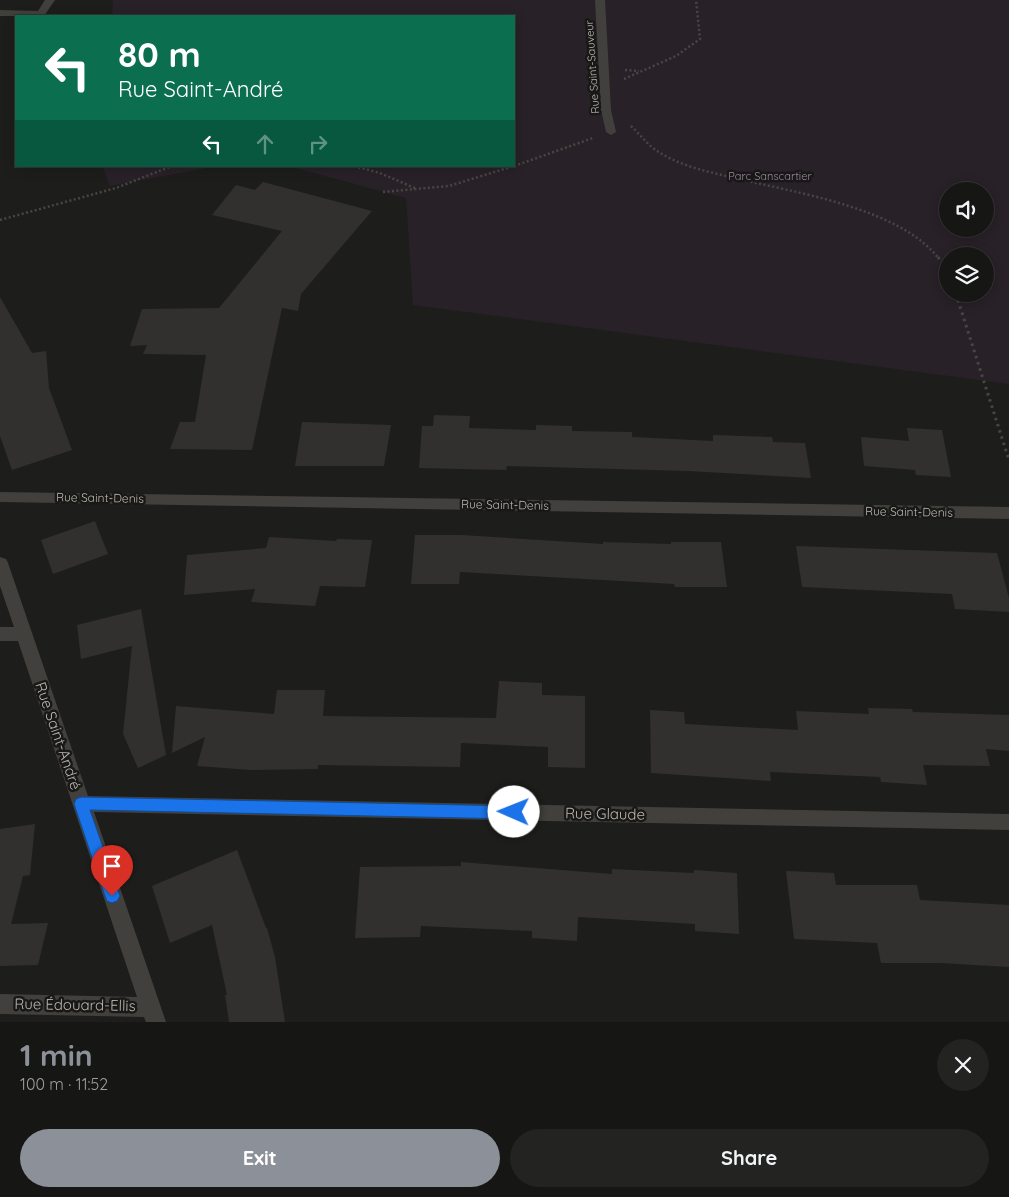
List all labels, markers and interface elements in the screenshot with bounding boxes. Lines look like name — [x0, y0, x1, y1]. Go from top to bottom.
street label: Rue Saint-Sauveur — [582, 19, 602, 114]
text: 80 m — [118, 32, 201, 76]
icon: left — [35, 35, 100, 100]
text: Rue Saint-André — [118, 75, 283, 103]
icon: left — [198, 130, 226, 158]
icon: ahead — [251, 130, 279, 158]
icon: right — [304, 130, 332, 158]
park label: Parc Sanscartier — [728, 169, 812, 183]
map controls — [939, 182, 994, 302]
button: sound — [939, 182, 994, 237]
button: layers — [939, 247, 994, 302]
street label: Rue Saint-Denis — [56, 489, 144, 506]
street label: Rue Saint-Denis — [461, 496, 549, 513]
street label: Rue Saint-Denis — [865, 503, 953, 520]
street label: Rue Saint-André — [31, 679, 86, 792]
position arrow — [487, 785, 539, 837]
street label: Rue Glaude — [565, 803, 645, 824]
pin — [91, 845, 133, 896]
icon: arrive — [98, 852, 126, 880]
street label: Rue Édouard-Ellis — [14, 994, 136, 1015]
text: 1 min — [20, 1036, 93, 1074]
button: close — [937, 1039, 989, 1091]
text: 100 m · 11:52 — [20, 1074, 108, 1094]
button: Exit — [20, 1129, 500, 1187]
button: Share — [510, 1129, 989, 1187]

